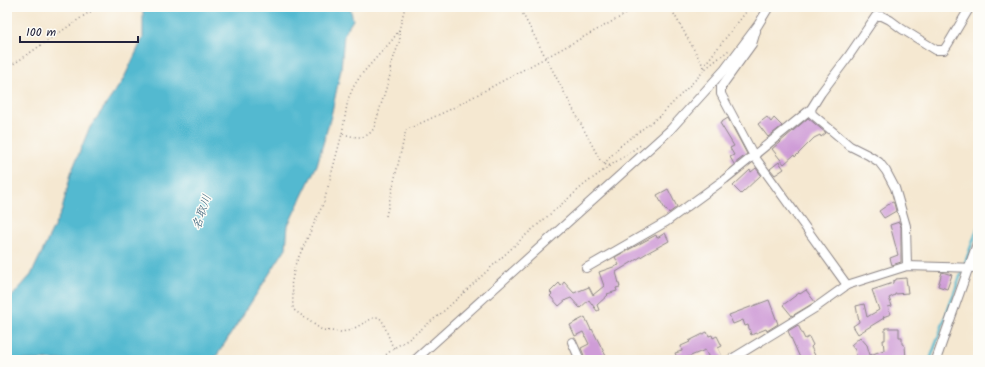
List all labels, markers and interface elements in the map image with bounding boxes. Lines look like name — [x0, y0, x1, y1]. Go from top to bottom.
scale bar — [20, 18, 138, 44]
text: 100 m — [26, 23, 57, 42]
water label: 名取川 — [187, 192, 217, 232]

